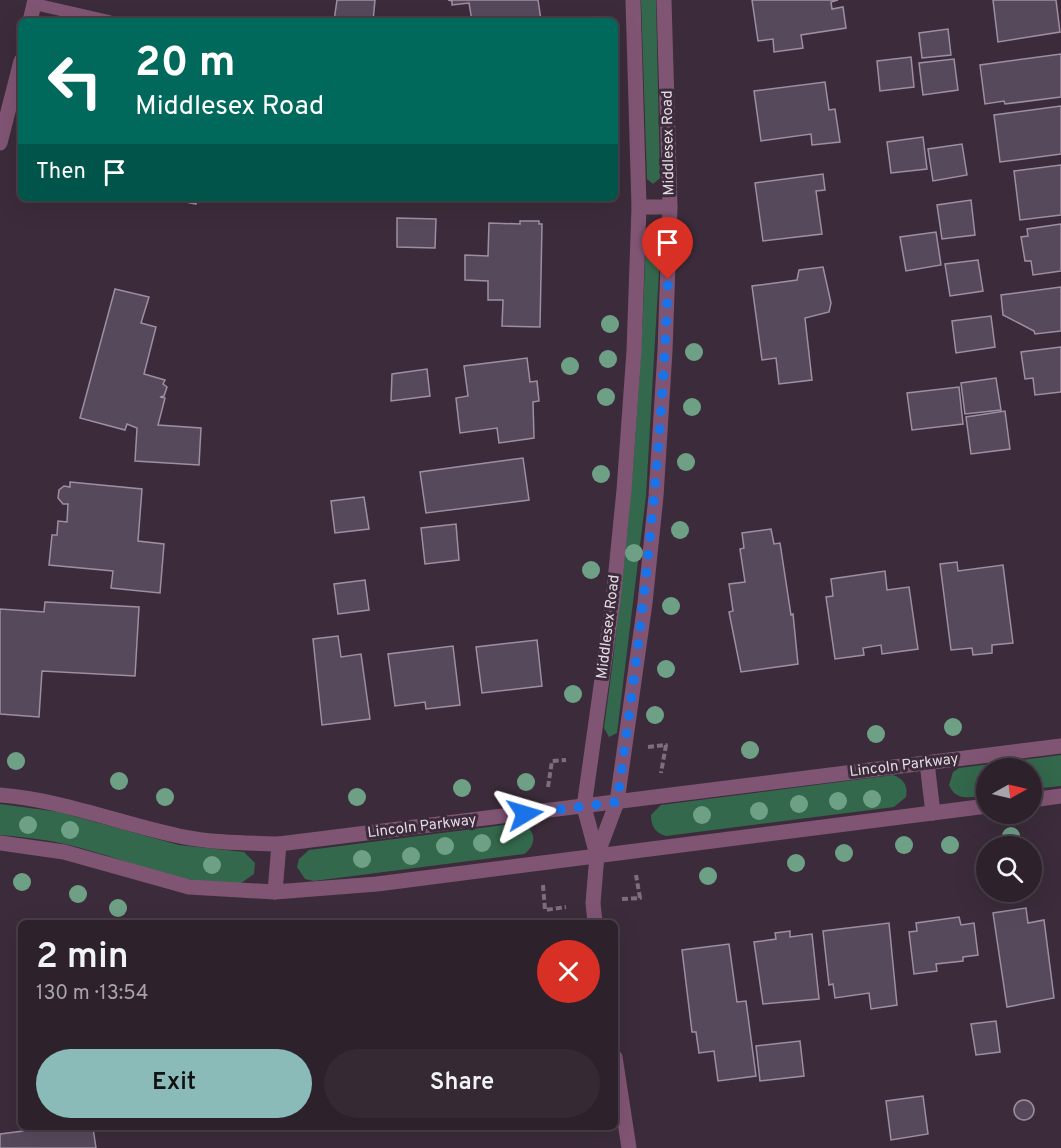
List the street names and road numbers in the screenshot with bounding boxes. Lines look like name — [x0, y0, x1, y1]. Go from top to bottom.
street label: Middlesex Road — [659, 90, 679, 196]
street label: Middlesex Road — [593, 574, 625, 680]
street label: Lincoln Parkway — [848, 750, 960, 782]
street label: Lincoln Parkway — [366, 811, 478, 843]

